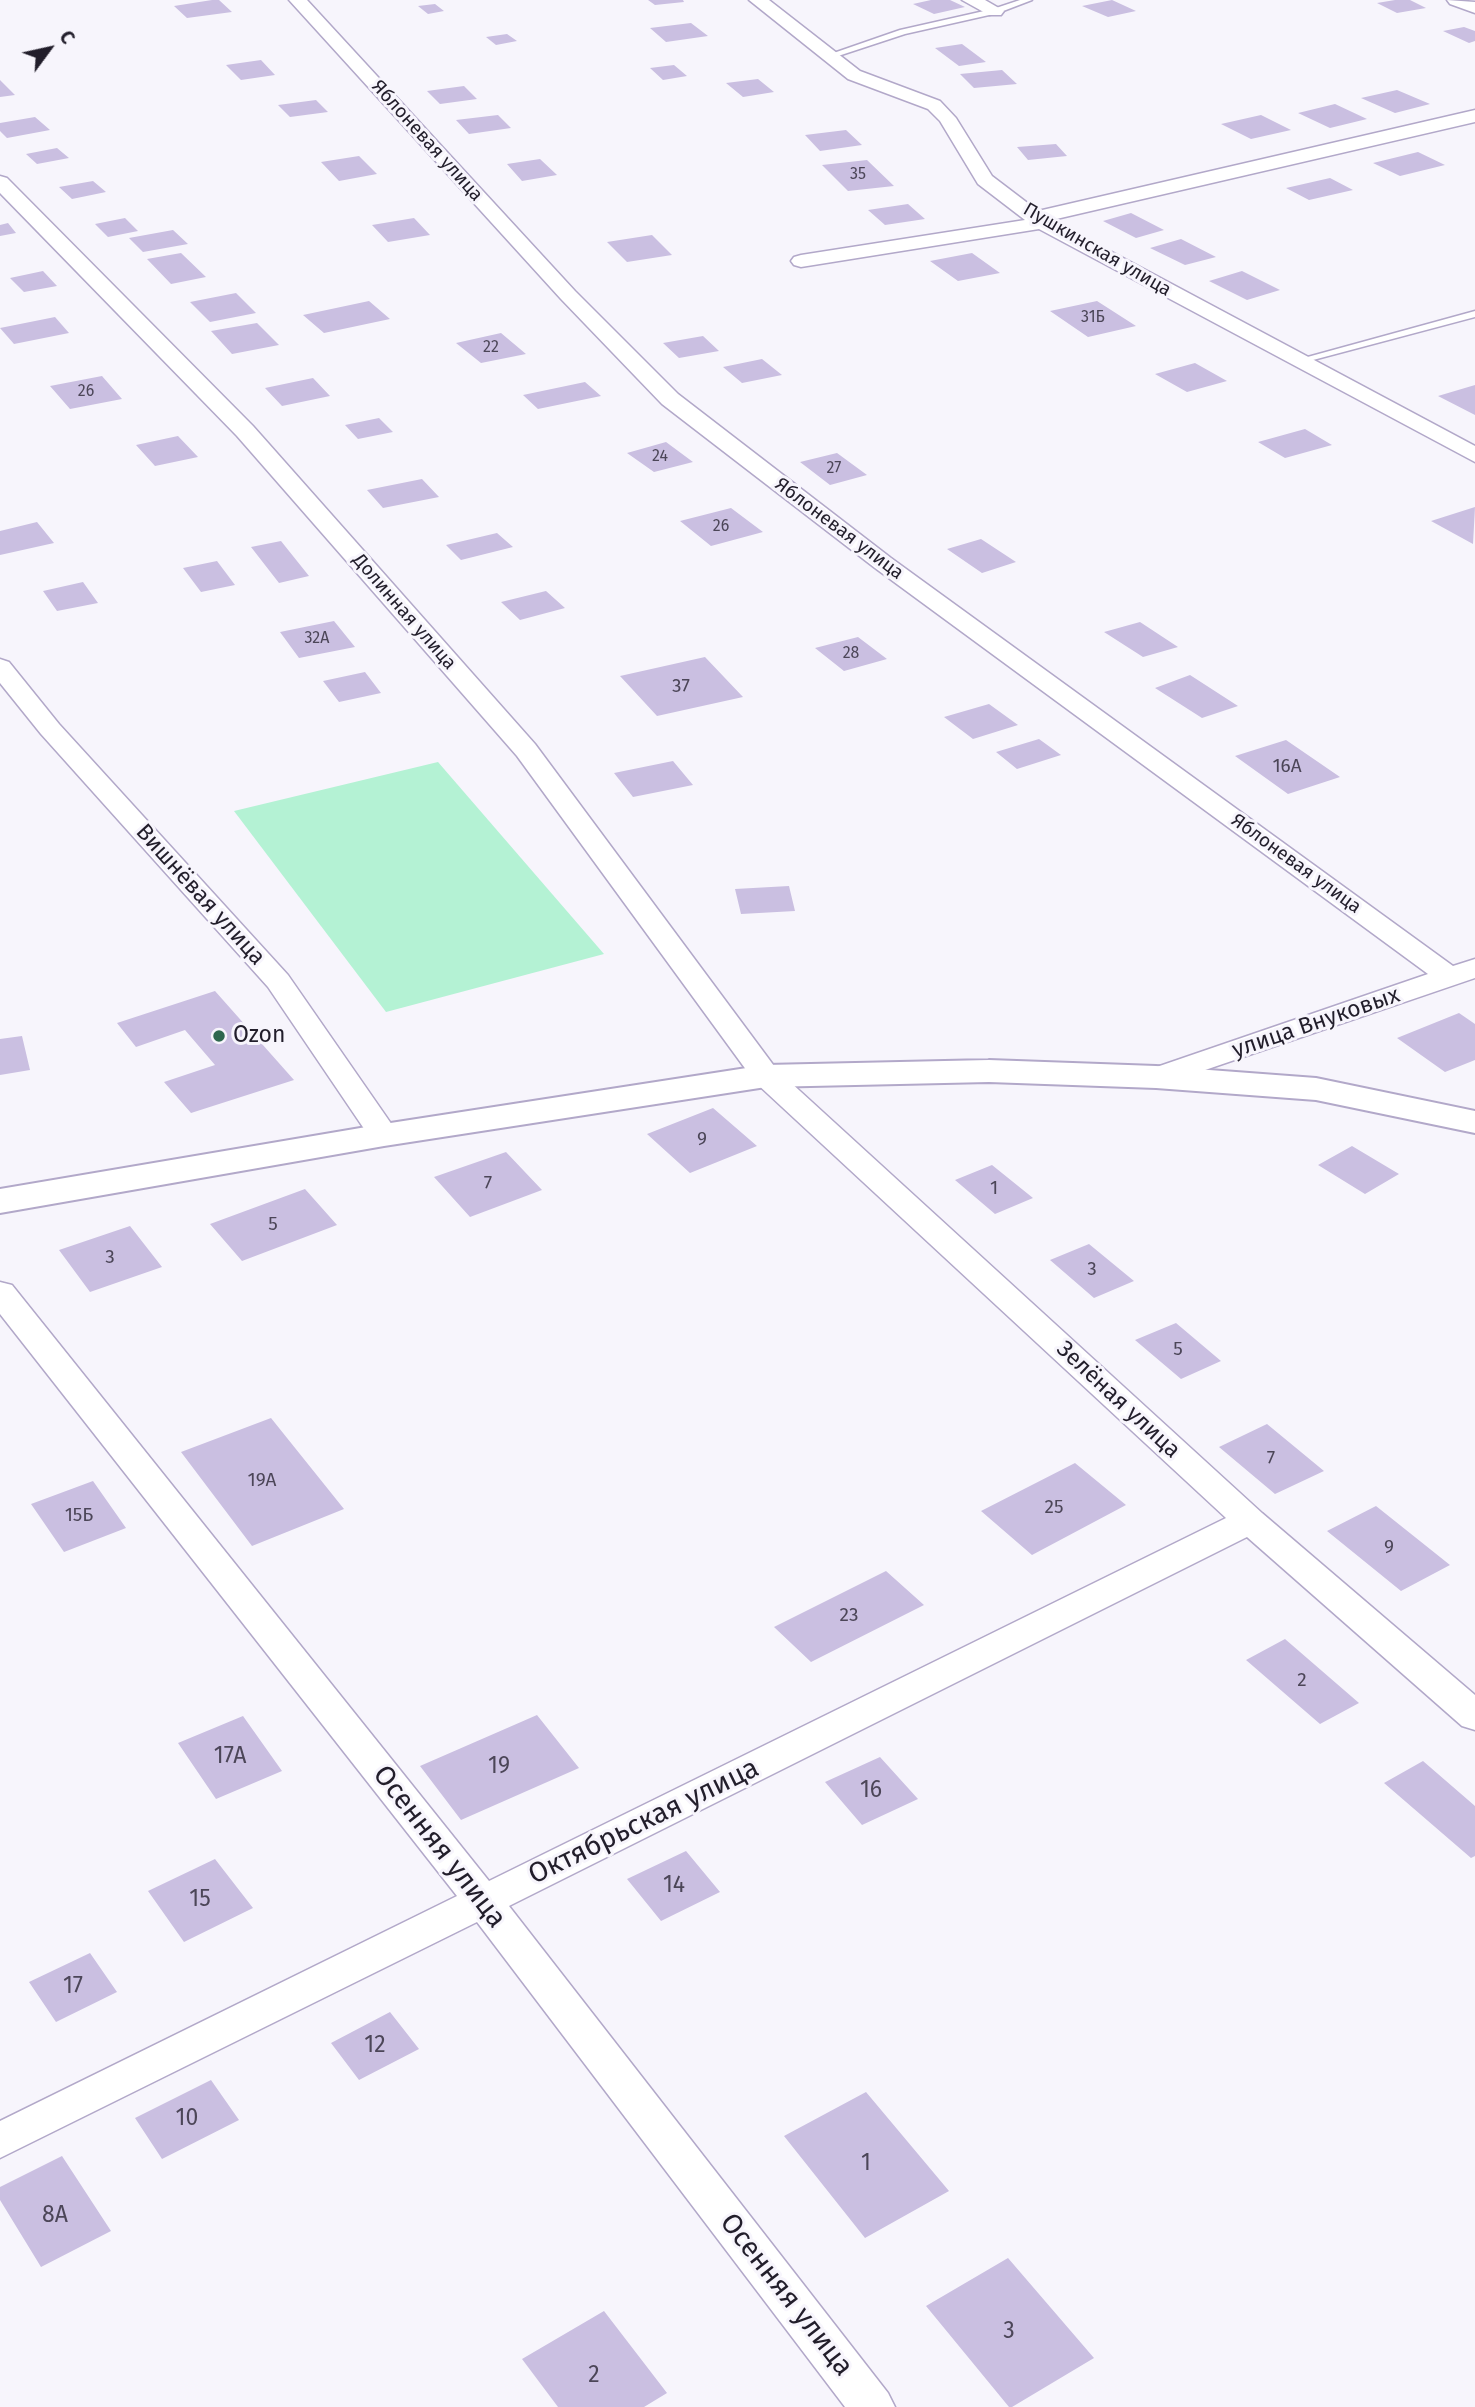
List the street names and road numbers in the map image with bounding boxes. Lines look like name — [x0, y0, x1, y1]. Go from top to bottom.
street label: Яблоневая улица — [367, 76, 487, 206]
street label: Пушкинская улица — [1019, 198, 1175, 302]
street label: Яблоневая улица — [770, 473, 908, 585]
street label: Долинная улица — [347, 549, 461, 675]
street label: Яблоневая улица — [1226, 809, 1366, 919]
street label: Вишнёвая улица — [129, 819, 271, 971]
street label: улица Внуковых — [1229, 981, 1403, 1065]
street label: Зелёная улица — [1050, 1336, 1186, 1464]
street label: Октябрьская улица — [523, 1752, 765, 1892]
street label: Осенняя улица — [365, 1759, 513, 1935]
street label: Осенняя улица — [712, 2207, 860, 2383]

